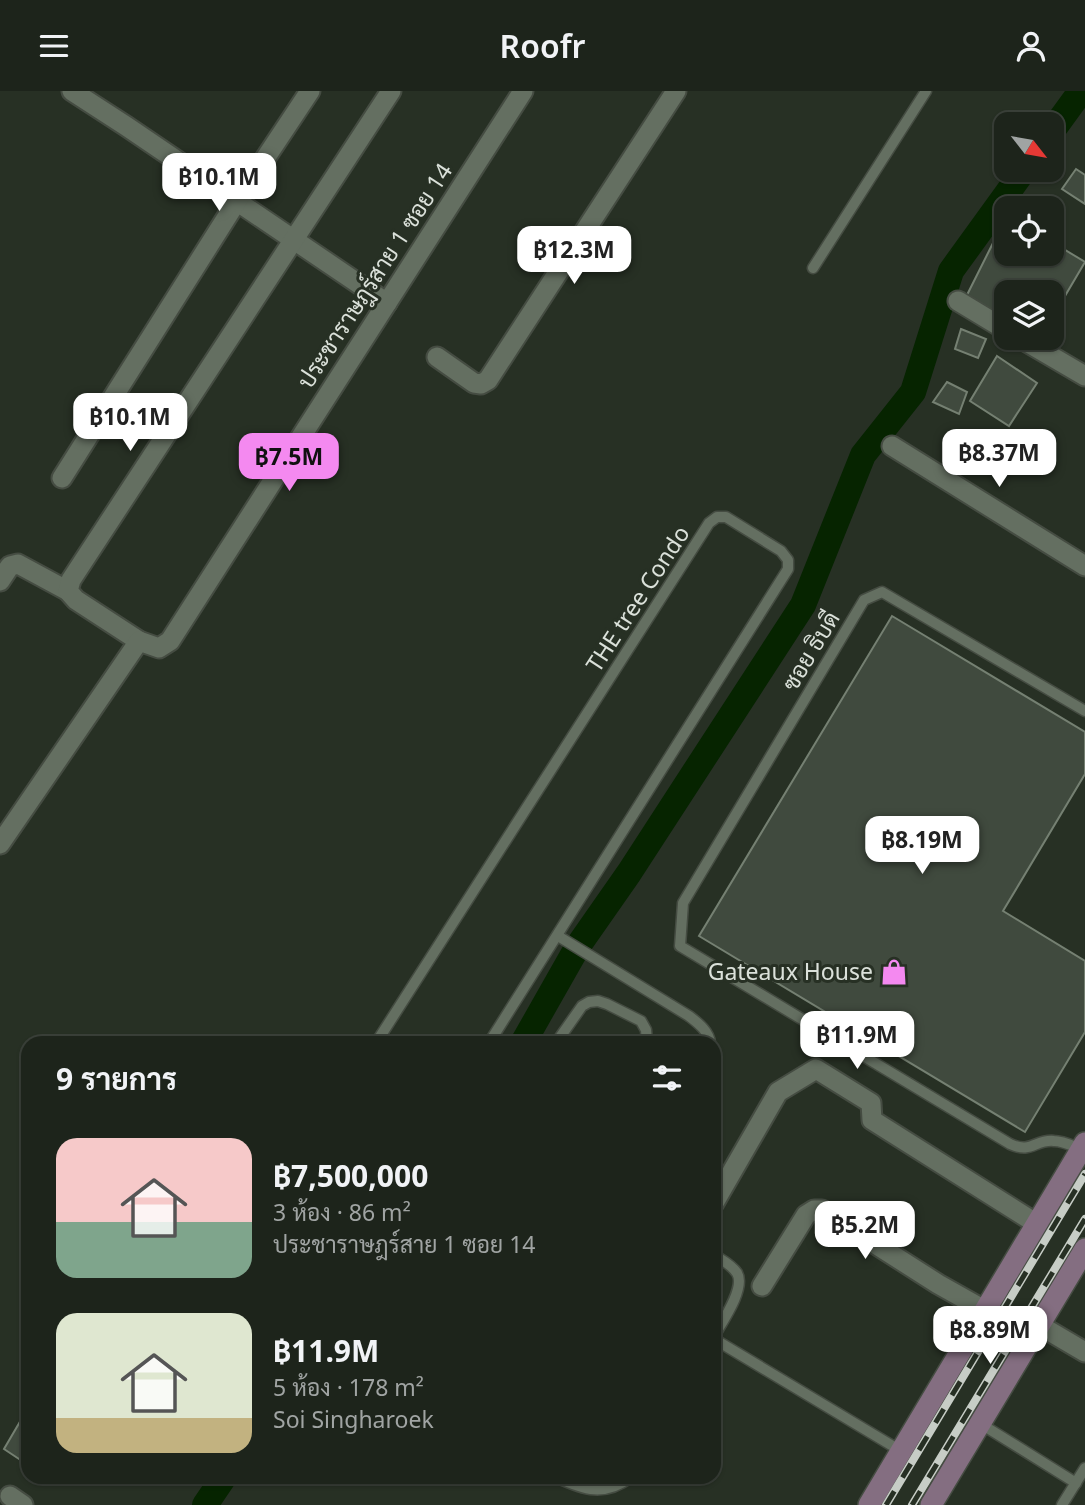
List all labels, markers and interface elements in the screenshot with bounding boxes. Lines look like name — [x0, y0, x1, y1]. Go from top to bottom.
text: Roofr — [500, 24, 585, 67]
icon: menu — [35, 27, 73, 65]
icon: person — [1012, 27, 1050, 65]
north arrow — [994, 112, 1064, 182]
map controls — [994, 112, 1064, 350]
pin: ฿10.1M — [162, 153, 276, 213]
street label: ประชาราษฎร์สาย 1 ซอย 14 — [289, 157, 460, 395]
text: ฿10.1M — [178, 160, 260, 192]
button: locate — [994, 196, 1064, 266]
pin: ฿12.3M — [517, 227, 631, 286]
text: ฿12.3M — [533, 233, 615, 265]
button: layers — [994, 280, 1064, 350]
pin: ฿10.1M — [73, 393, 187, 453]
text: ฿10.1M — [89, 400, 171, 432]
pin: ฿8.37M — [942, 429, 1056, 489]
pin: ฿7.5M — [240, 433, 338, 493]
text: ฿8.37M — [958, 436, 1040, 468]
text: ฿7.5M — [255, 440, 323, 472]
street label: THE tree Condo — [578, 519, 696, 678]
street label: ซอย ธิบดี — [774, 605, 846, 696]
pin: ฿8.19M — [865, 817, 979, 876]
text: ฿8.19M — [881, 823, 963, 855]
place label: Gateaux House — [708, 955, 873, 987]
shop icon: Gateaux House — [879, 957, 909, 987]
pin: ฿11.9M — [800, 1011, 914, 1071]
text: ฿11.9M — [816, 1018, 898, 1050]
text: 9 รายการ — [56, 1058, 177, 1099]
icon: filters — [648, 1059, 686, 1097]
text: ฿7,500,000 — [273, 1155, 428, 1196]
icon: home — [112, 1166, 196, 1250]
text: 3 ห้อง · 86 m² — [273, 1196, 411, 1228]
pin: ฿5.2M — [816, 1201, 914, 1261]
text: ฿5.2M — [831, 1208, 899, 1240]
text: ประชาราษฎร์สาย 1 ซอย 14 — [273, 1228, 536, 1260]
pin: ฿8.89M — [933, 1307, 1047, 1366]
text: ฿8.89M — [949, 1313, 1031, 1345]
text: ฿11.9M — [273, 1330, 379, 1371]
icon: home — [112, 1341, 196, 1425]
text: 5 ห้อง · 178 m² — [273, 1371, 424, 1403]
text: Soi Singharoek — [273, 1403, 434, 1435]

